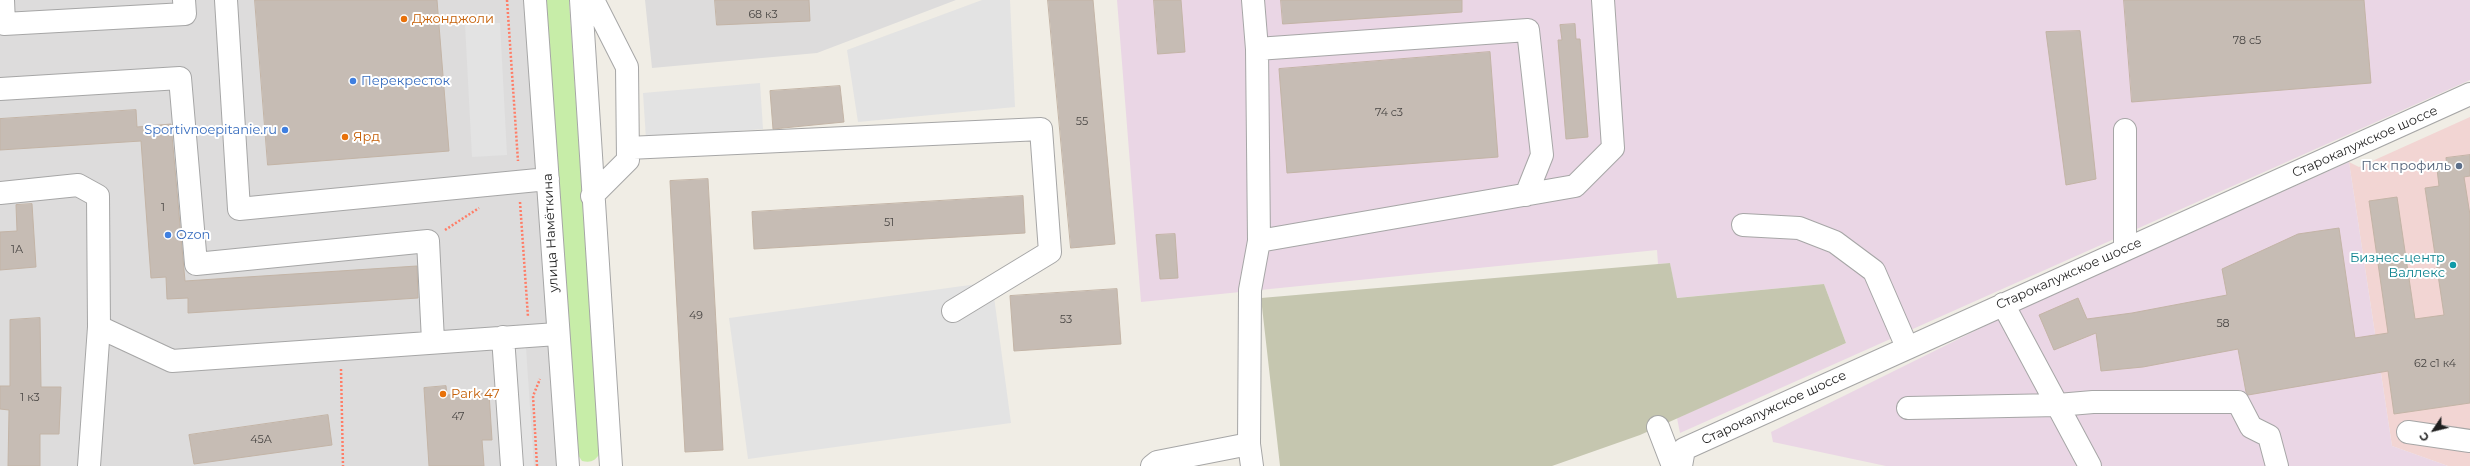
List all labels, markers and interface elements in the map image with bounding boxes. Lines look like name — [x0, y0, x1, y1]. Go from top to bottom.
house number: 68 к3 — [748, 8, 778, 22]
place label: Джонджоли — [412, 11, 494, 27]
marker: Джонджоли — [399, 14, 409, 24]
house number: 78 с5 — [2233, 34, 2261, 48]
place label: Перекресток — [361, 73, 450, 89]
marker: Перекресток — [348, 76, 358, 86]
street label: Старокалужское шоссе — [2290, 103, 2440, 181]
house number: 74 с3 — [1375, 106, 1403, 120]
house number: 55 — [1076, 115, 1088, 129]
place label: Sportivnoepitanie.ru — [144, 122, 277, 138]
marker: Sportivnoepitanie.ru — [280, 125, 290, 135]
place label: Ярд — [353, 129, 380, 145]
marker: Ярд — [340, 132, 350, 142]
place label: Пск профиль — [2361, 158, 2451, 174]
marker: Пск профиль — [2454, 161, 2464, 171]
street label: улица Намёткина — [540, 173, 562, 293]
house number: 1 — [161, 201, 165, 215]
house number: 51 — [884, 216, 894, 230]
place label: Ozon — [176, 227, 210, 243]
marker: Ozon — [163, 230, 173, 240]
street label: Старокалужское шоссе — [1994, 235, 2144, 313]
house number: 1А — [11, 243, 23, 257]
place label: Бизнес-центр Валлекс — [2350, 250, 2445, 281]
marker: Бизнес-центр Валлекс — [2448, 260, 2458, 270]
house number: 49 — [689, 309, 703, 323]
house number: 53 — [1060, 313, 1072, 327]
house number: 58 — [2216, 317, 2230, 331]
house number: 62 с1 к4 — [2414, 357, 2456, 371]
street label: Старокалужское шоссе — [1699, 368, 1849, 448]
place label: Park 47 — [451, 386, 500, 402]
marker: Park 47 — [438, 389, 448, 399]
house number: 1 к3 — [20, 391, 40, 405]
house number: 47 — [451, 410, 465, 424]
north arrow — [2414, 410, 2454, 450]
text: С — [2416, 430, 2432, 444]
house number: 45А — [250, 433, 272, 447]

